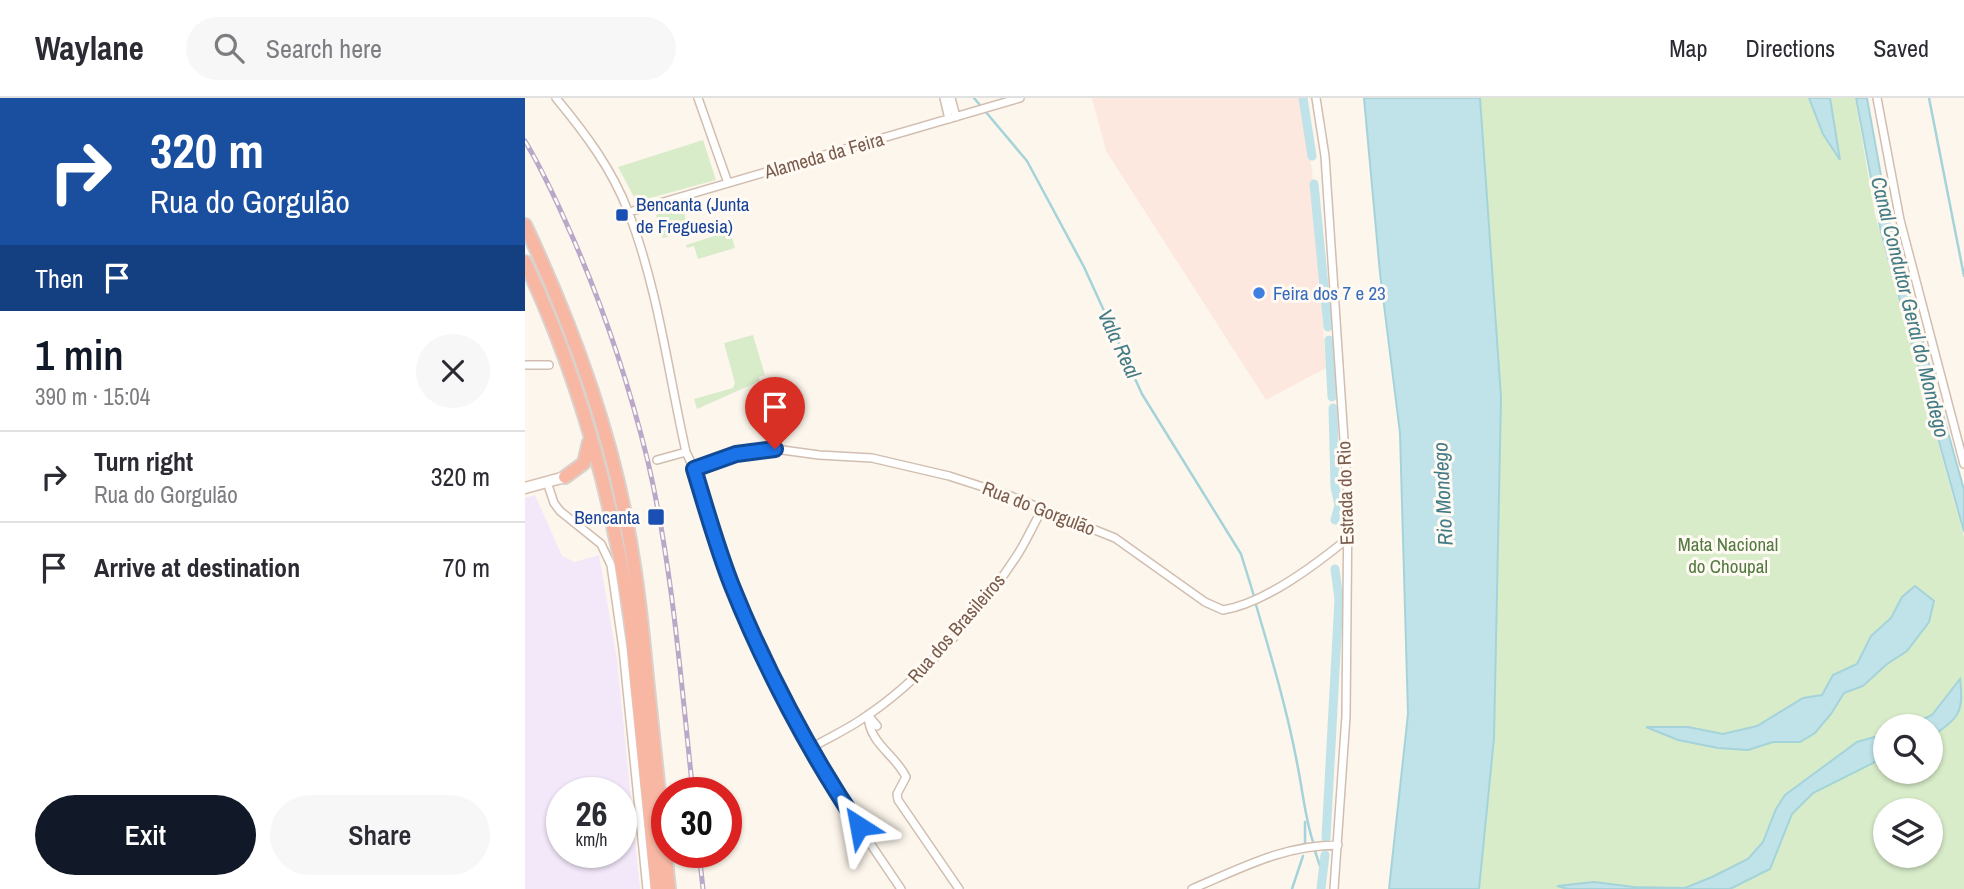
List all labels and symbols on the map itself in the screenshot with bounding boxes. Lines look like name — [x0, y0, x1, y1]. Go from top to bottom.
street label: Alameda da Feira — [760, 125, 887, 185]
water label: Canal Condutor Geral do Mondego — [1864, 173, 1957, 440]
place label: Bencanta (Junta de Freguesia) — [636, 191, 750, 239]
marker: Bencanta (Junta de Freguesia) — [614, 207, 630, 223]
place label: Feira dos 7 e 23 — [1273, 280, 1386, 306]
marker: Feira dos 7 e 23 — [1251, 285, 1267, 301]
water label: Vala Real — [1091, 305, 1149, 384]
pin — [745, 377, 805, 449]
street label: Estrada do Rio — [1330, 441, 1360, 545]
water label: Rio Mondego — [1425, 442, 1460, 546]
street label: Rua do Gorgulão — [979, 475, 1099, 541]
place label: Bencanta — [574, 504, 640, 530]
marker: Bencanta — [646, 507, 666, 527]
park label: Mata Nacional do Choupal — [1678, 531, 1778, 579]
street label: Rua dos Brasileiros — [901, 568, 1011, 688]
speed limit sign: 30 — [651, 777, 742, 868]
position arrow — [822, 789, 896, 863]

